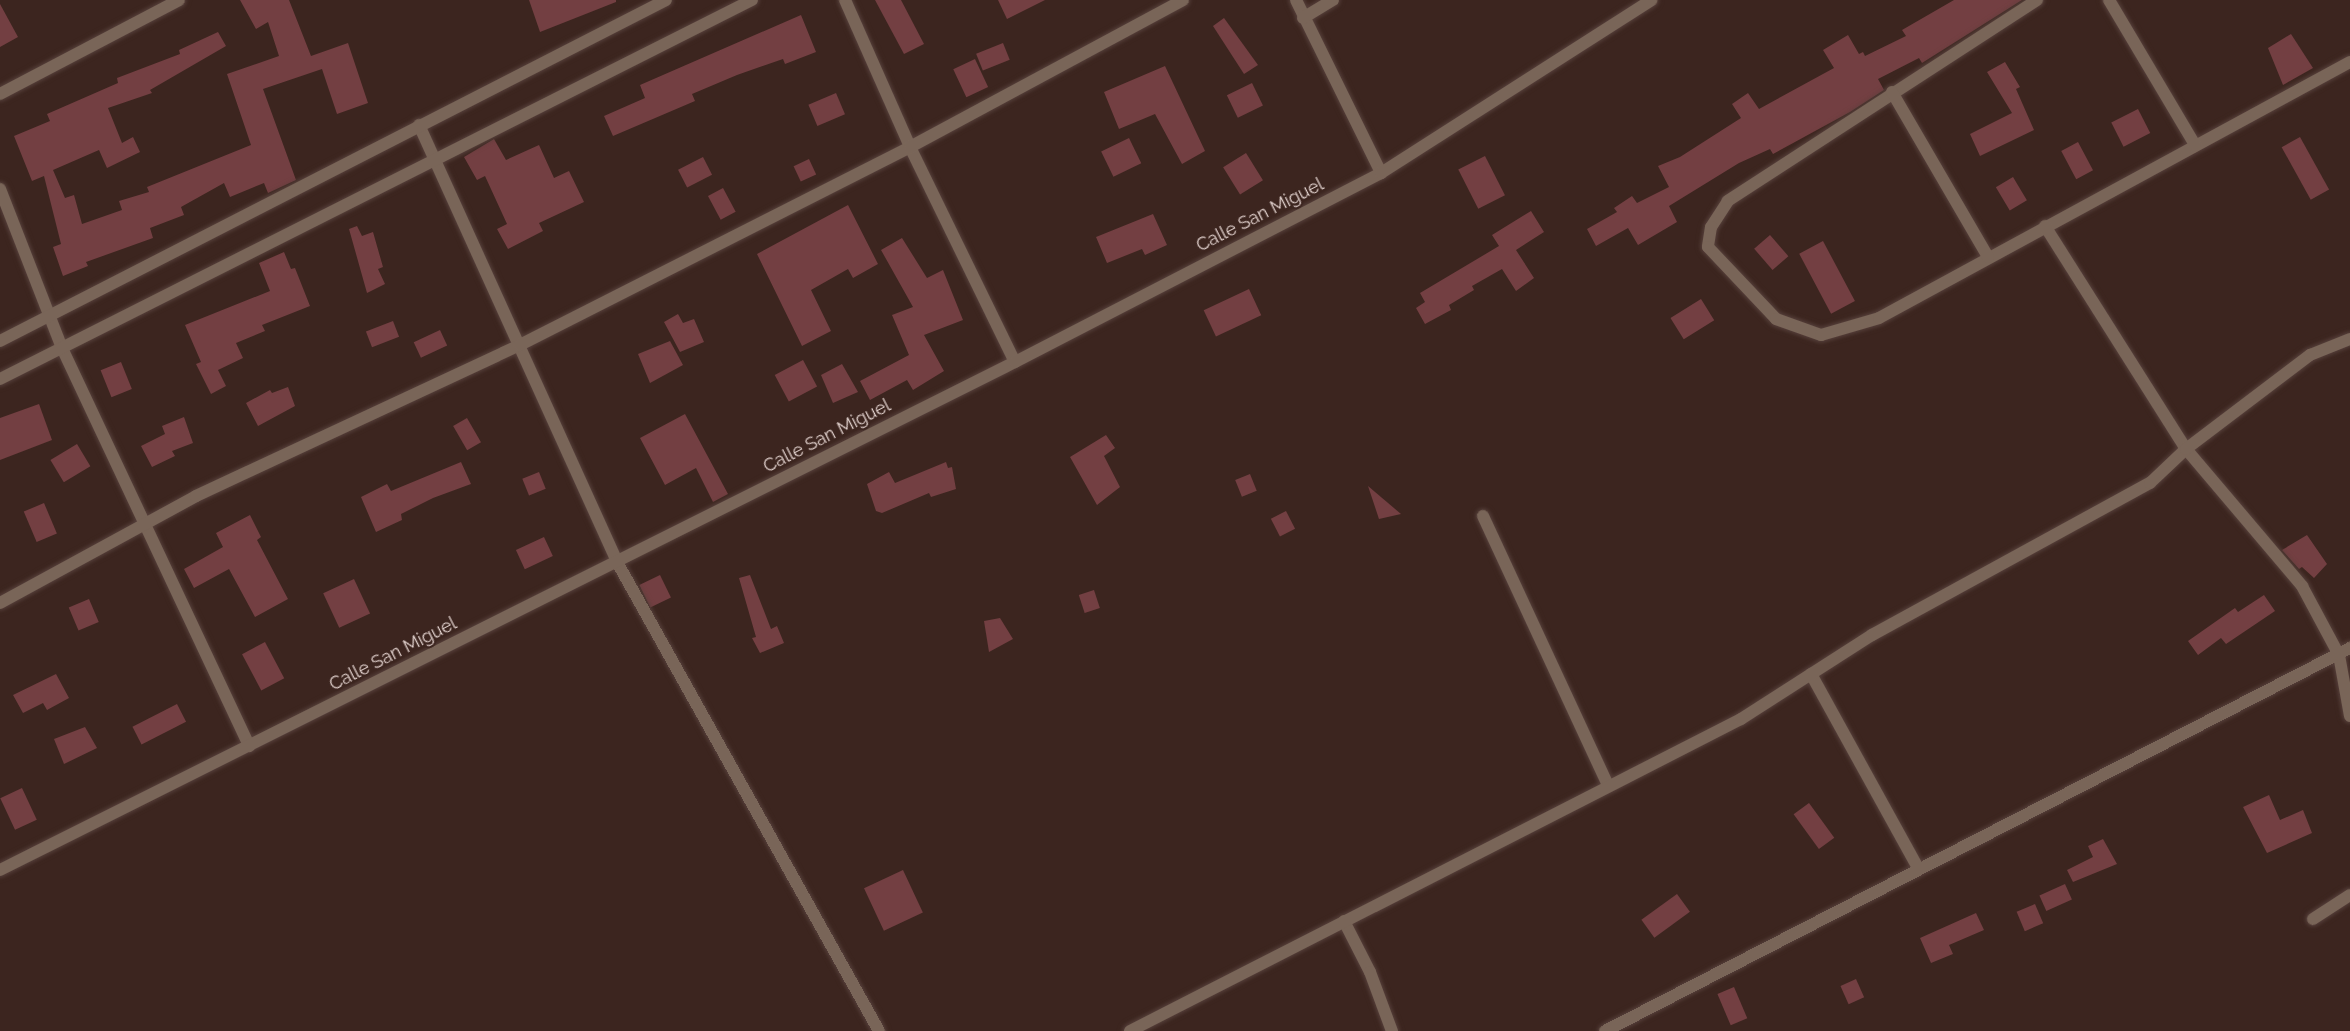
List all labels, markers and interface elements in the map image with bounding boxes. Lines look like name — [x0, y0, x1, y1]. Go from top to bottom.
street label: Calle San Miguel — [1193, 174, 1327, 256]
street label: Calle San Miguel — [760, 395, 894, 477]
street label: Calle San Miguel — [326, 613, 460, 695]

